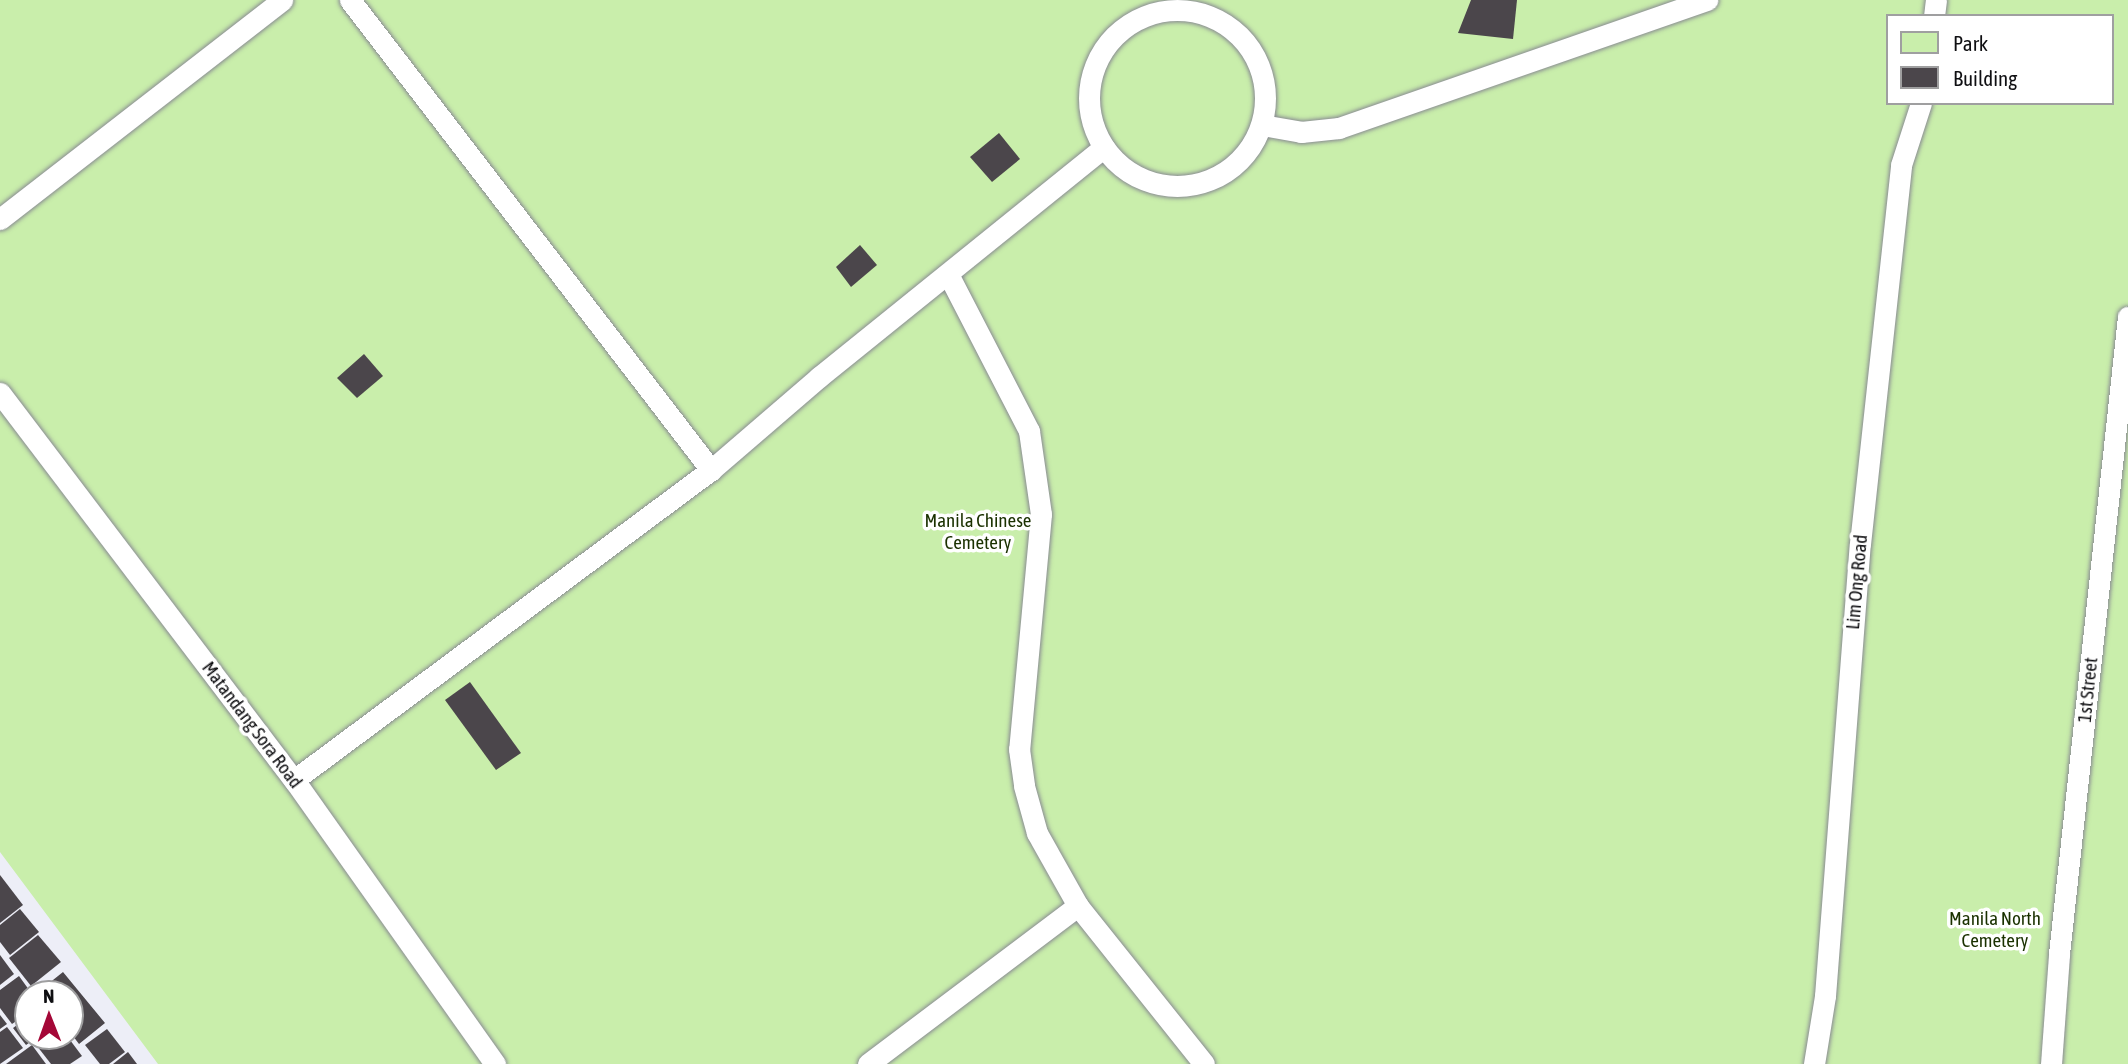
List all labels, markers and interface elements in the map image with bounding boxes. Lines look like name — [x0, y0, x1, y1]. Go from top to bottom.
legend — [1886, 14, 2114, 105]
text: Park — [1953, 31, 1988, 55]
text: Building — [1953, 66, 2017, 90]
park label: Manila Chinese Cemetery — [925, 510, 1031, 554]
street label: Lim Ong Road — [1841, 534, 1873, 630]
street label: 1st Street — [2073, 656, 2103, 724]
street label: Matandang Sora Road — [197, 657, 307, 793]
park label: Manila North Cemetery — [1949, 908, 2041, 952]
north arrow — [14, 980, 84, 1050]
text: N — [43, 985, 54, 1007]

